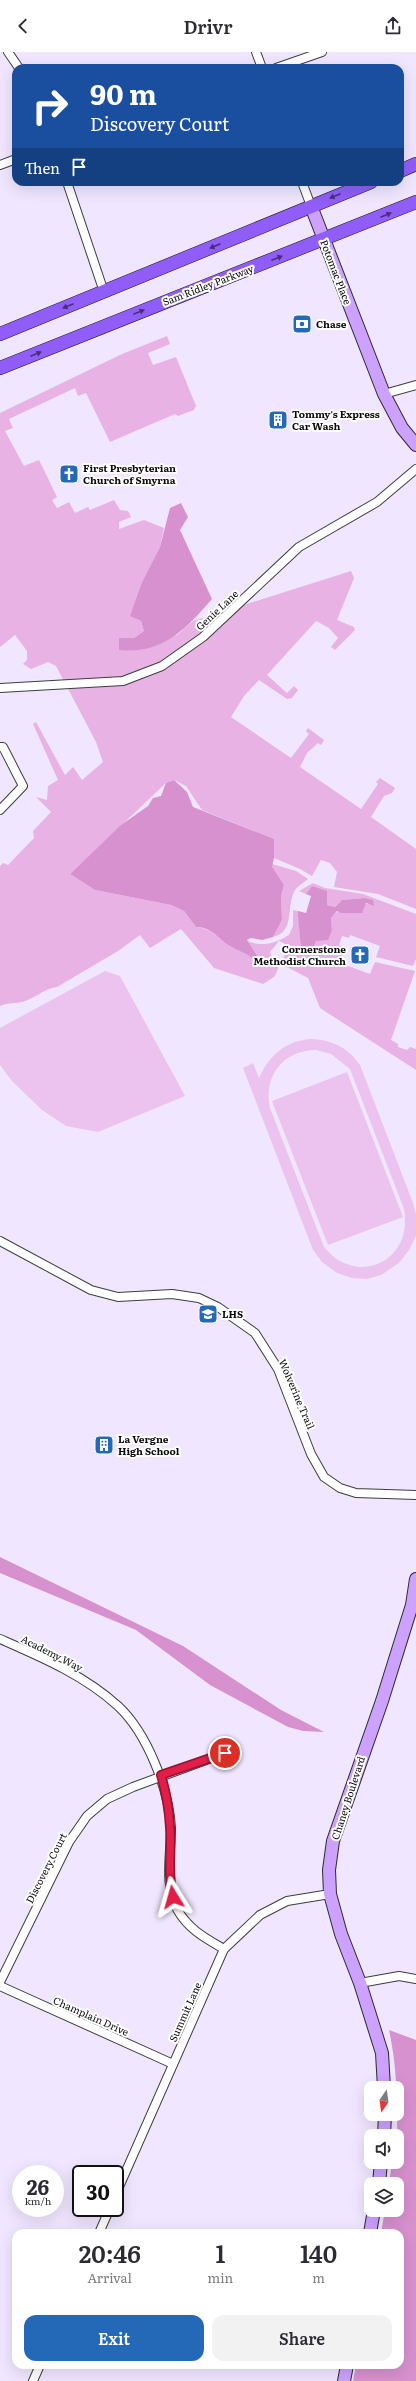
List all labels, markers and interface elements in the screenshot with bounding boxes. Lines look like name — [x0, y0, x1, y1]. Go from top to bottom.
text: Drivr — [183, 13, 233, 40]
icon: back — [12, 15, 34, 37]
icon: share — [382, 15, 404, 37]
text: 90 m — [90, 72, 157, 114]
icon: right — [24, 80, 76, 132]
text: Discovery Court — [90, 110, 229, 137]
text: Then — [24, 156, 60, 179]
icon: arrive — [68, 156, 90, 178]
one-way arrow — [328, 194, 340, 200]
one-way arrow — [380, 211, 392, 217]
street label: Potomac Place — [317, 237, 356, 306]
one-way arrow — [209, 243, 220, 249]
one-way arrow — [271, 255, 283, 261]
street label: Sam Ridley Parkway — [160, 260, 256, 309]
one-way arrow — [62, 304, 74, 310]
one-way arrow — [134, 309, 145, 315]
bank icon: Chase — [291, 313, 313, 335]
place label: Chase — [316, 316, 347, 331]
one-way arrow — [31, 350, 43, 356]
place label: Tommy's Express Car Wash — [292, 406, 380, 433]
building icon: Tommy's Express Car Wash — [267, 409, 289, 431]
place label: First Presbyterian Church of Smyrna — [83, 460, 176, 487]
church icon: First Presbyterian Church of Smyrna — [58, 463, 80, 485]
street label: Genie Lane — [192, 586, 241, 633]
place label: Cornerstone Methodist Church — [254, 941, 346, 968]
church icon: Cornerstone Methodist Church — [349, 944, 371, 966]
school or university icon: LHS — [197, 1303, 219, 1325]
place label: LHS — [222, 1306, 243, 1321]
street label: Wolverine Trail — [276, 1356, 319, 1432]
place label: La Vergne High School — [118, 1431, 180, 1458]
building icon: La Vergne High School — [93, 1434, 115, 1456]
street label: Academy Way — [19, 1631, 86, 1675]
pin — [208, 1736, 242, 1770]
icon: arrive — [214, 1742, 236, 1764]
street label: Chaney Boulevard — [327, 1754, 368, 1842]
street label: Discovery Court — [21, 1830, 70, 1906]
position arrow — [152, 1876, 194, 1918]
street label: Summit Lane — [165, 1980, 204, 2044]
street label: Champlain Drive — [51, 1992, 131, 2039]
north arrow — [364, 2081, 404, 2121]
map controls — [364, 2081, 404, 2217]
button: sound — [364, 2129, 404, 2169]
speed limit sign: 30 — [72, 2165, 124, 2217]
text: 26 — [27, 2171, 49, 2201]
button: layers — [364, 2177, 404, 2217]
text: km/h — [25, 2193, 51, 2208]
text: 20:46 — [79, 2235, 141, 2270]
text: 1 — [215, 2235, 225, 2270]
text: 140 — [300, 2235, 337, 2270]
text: Arrival — [88, 2268, 132, 2287]
text: min — [208, 2268, 233, 2287]
text: m — [312, 2268, 325, 2287]
button: Exit — [24, 2315, 204, 2361]
button: Share — [212, 2315, 392, 2361]

